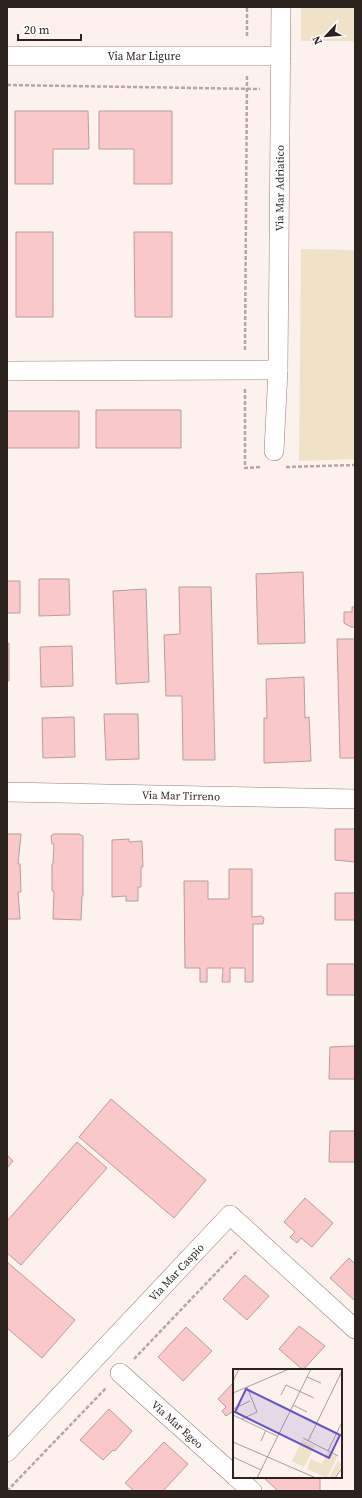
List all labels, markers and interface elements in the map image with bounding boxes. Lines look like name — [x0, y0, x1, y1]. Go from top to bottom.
scale bar — [18, 16, 81, 42]
north arrow — [306, 16, 346, 56]
text: 20 m — [24, 22, 50, 38]
text: N — [309, 33, 326, 47]
street label: Via Mar Ligure — [107, 49, 181, 64]
street label: Via Mar Adriatico — [272, 145, 288, 231]
street label: Via Mar Tirreno — [142, 788, 220, 804]
street label: Via Mar Caspio — [146, 1240, 207, 1305]
inset map — [233, 1369, 342, 1478]
street label: Via Mar Egeo — [148, 1398, 206, 1452]

